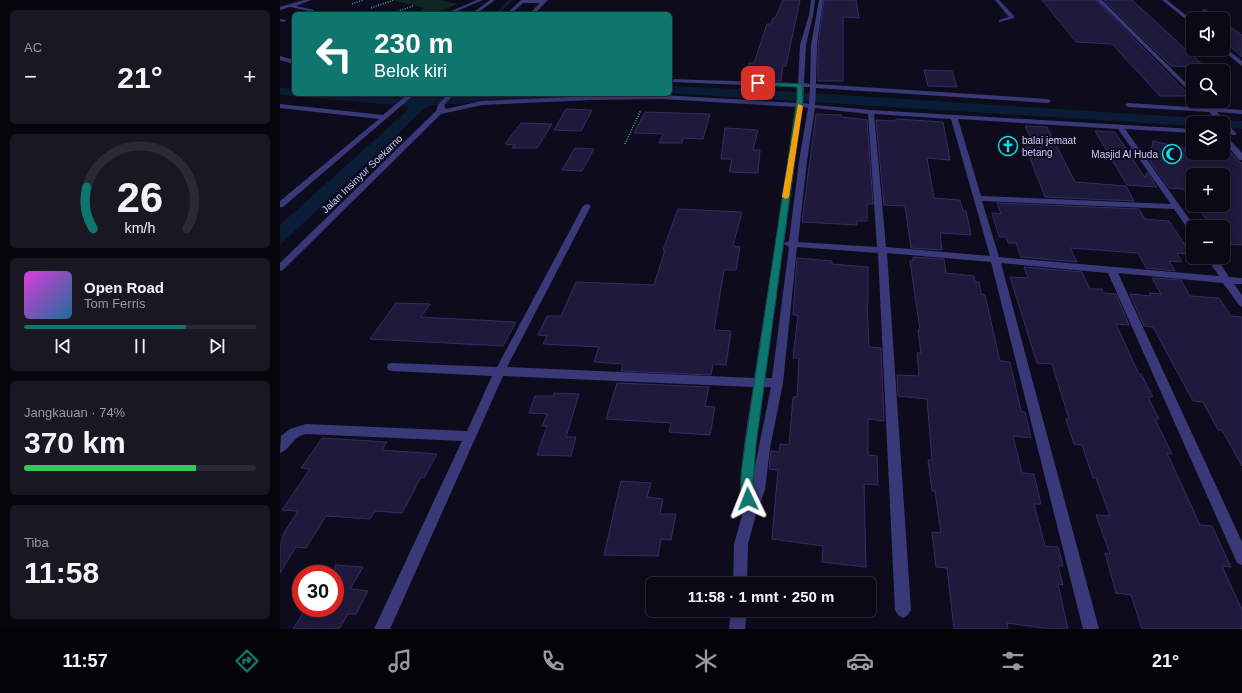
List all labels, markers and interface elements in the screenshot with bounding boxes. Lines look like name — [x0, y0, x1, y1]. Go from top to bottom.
map controls — [1186, 12, 1230, 264]
button: sound — [1186, 12, 1230, 56]
icon: left — [308, 28, 360, 80]
text: 230 m — [374, 28, 453, 59]
text: AC — [24, 40, 42, 55]
text: 21° — [117, 61, 163, 94]
text: Belok kiri — [374, 61, 447, 81]
text: − — [24, 64, 37, 89]
text: + — [243, 64, 256, 89]
button: search — [1186, 64, 1230, 108]
pin — [741, 66, 775, 100]
icon: arrive — [747, 72, 769, 94]
button: layers — [1186, 116, 1230, 160]
street label: Jalan Insinyur Soekarno — [320, 132, 405, 215]
church icon: balai jemaat betang — [997, 135, 1019, 157]
place label: balai jemaat betang — [1022, 135, 1076, 158]
mosque icon: Masjid Al Huda — [1161, 143, 1183, 165]
place label: Masjid Al Huda — [1091, 149, 1158, 160]
button: + — [1186, 168, 1230, 212]
text: 26 — [117, 173, 163, 220]
text: km/h — [125, 219, 156, 235]
button: − — [1186, 220, 1230, 264]
text: Open Road — [84, 279, 164, 296]
text: Tom Ferris — [84, 296, 145, 311]
icon: previous — [52, 335, 74, 357]
icon: pause — [129, 335, 151, 357]
icon: next — [206, 335, 228, 357]
text: Jangkauan · 74% — [24, 405, 125, 420]
text: 370 km — [24, 426, 126, 459]
position arrow — [727, 478, 769, 520]
text: Tiba — [24, 535, 49, 550]
text: 11:58 — [24, 556, 99, 589]
speed limit sign: 30 — [292, 565, 344, 617]
text: 11:58 · 1 mnt · 250 m — [688, 588, 834, 605]
icon: directions — [233, 647, 261, 675]
icon: music — [386, 647, 414, 675]
icon: phone — [539, 647, 567, 675]
icon: climate — [692, 647, 720, 675]
icon: car — [846, 647, 874, 675]
icon: filters — [999, 647, 1027, 675]
text: 11:57 — [63, 651, 108, 671]
text: 21° — [1152, 651, 1179, 671]

